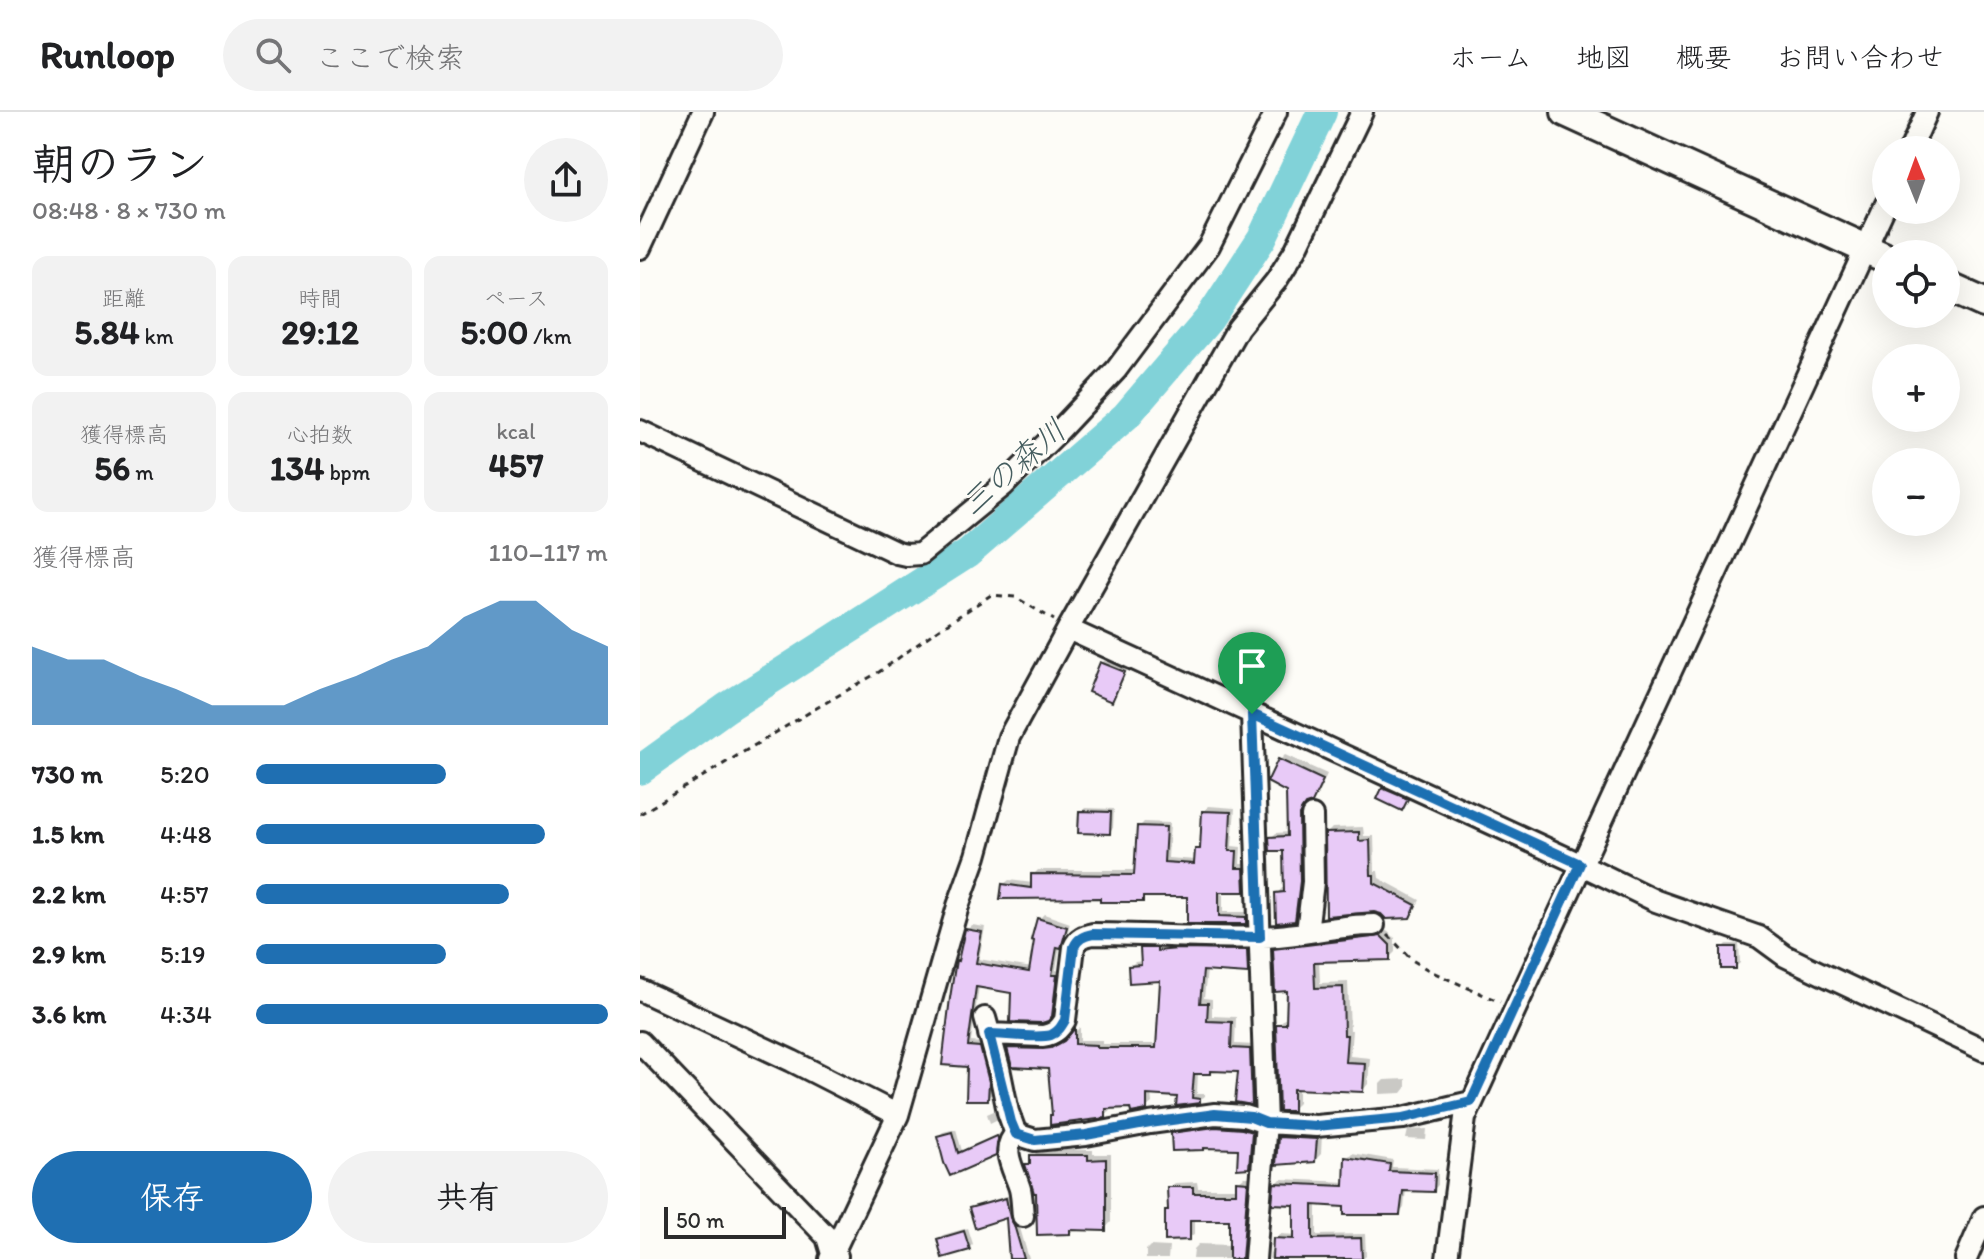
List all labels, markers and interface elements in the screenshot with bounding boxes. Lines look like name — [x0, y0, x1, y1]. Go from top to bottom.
search box — [223, 19, 783, 91]
text: Runloop — [40, 32, 175, 78]
icon: search — [251, 33, 295, 77]
text: ここで検索 — [315, 39, 465, 76]
text: ホーム — [1449, 40, 1532, 74]
text: 地図 — [1576, 40, 1632, 74]
text: 概要 — [1676, 40, 1732, 74]
text: お問い合わせ — [1776, 40, 1944, 74]
north arrow — [1872, 136, 1960, 224]
map controls — [1872, 136, 1960, 536]
text: 朝のラン — [32, 137, 208, 190]
button: share — [524, 138, 608, 222]
text: 08:48 · 8 × 730 m — [32, 194, 226, 226]
button: locate — [1872, 240, 1960, 328]
text: 距離 — [102, 285, 146, 312]
text: 時間 — [298, 285, 342, 312]
text: ペース — [484, 285, 548, 312]
text: 5.84 — [74, 312, 140, 353]
text: 29:12 — [281, 312, 359, 353]
text: 5:00 — [460, 312, 528, 353]
text: km — [140, 323, 174, 350]
text: /km — [528, 323, 572, 350]
button: + — [1872, 344, 1960, 432]
water label: 三の森川 — [952, 411, 1074, 523]
text: kcal — [496, 418, 536, 445]
text: 獲得標高 — [80, 421, 168, 448]
text: 心拍数 — [287, 421, 353, 448]
text: 457 — [488, 445, 544, 486]
text: 56 — [94, 448, 130, 489]
text: 134 — [270, 448, 324, 489]
button: − — [1872, 448, 1960, 536]
text: m — [130, 459, 154, 486]
text: bpm — [324, 459, 370, 486]
text: 110–117 m — [489, 536, 608, 568]
text: 獲得標高 — [32, 541, 136, 573]
pin — [1218, 632, 1286, 714]
icon: arrive — [1230, 644, 1274, 688]
text: 730 m — [32, 758, 103, 790]
text: 5:20 — [160, 758, 210, 790]
text: 1.5 km — [32, 818, 104, 850]
text: 4:48 — [160, 818, 212, 850]
text: 2.2 km — [32, 878, 106, 910]
text: 4:57 — [160, 878, 209, 910]
text: 2.9 km — [32, 938, 106, 970]
text: 5:19 — [160, 938, 206, 970]
text: 3.6 km — [32, 998, 107, 1030]
text: 4:34 — [160, 998, 212, 1030]
button: 保存 — [32, 1151, 312, 1243]
button: 共有 — [328, 1151, 608, 1243]
scale bar — [664, 1203, 786, 1239]
text: 50 m — [676, 1207, 725, 1234]

